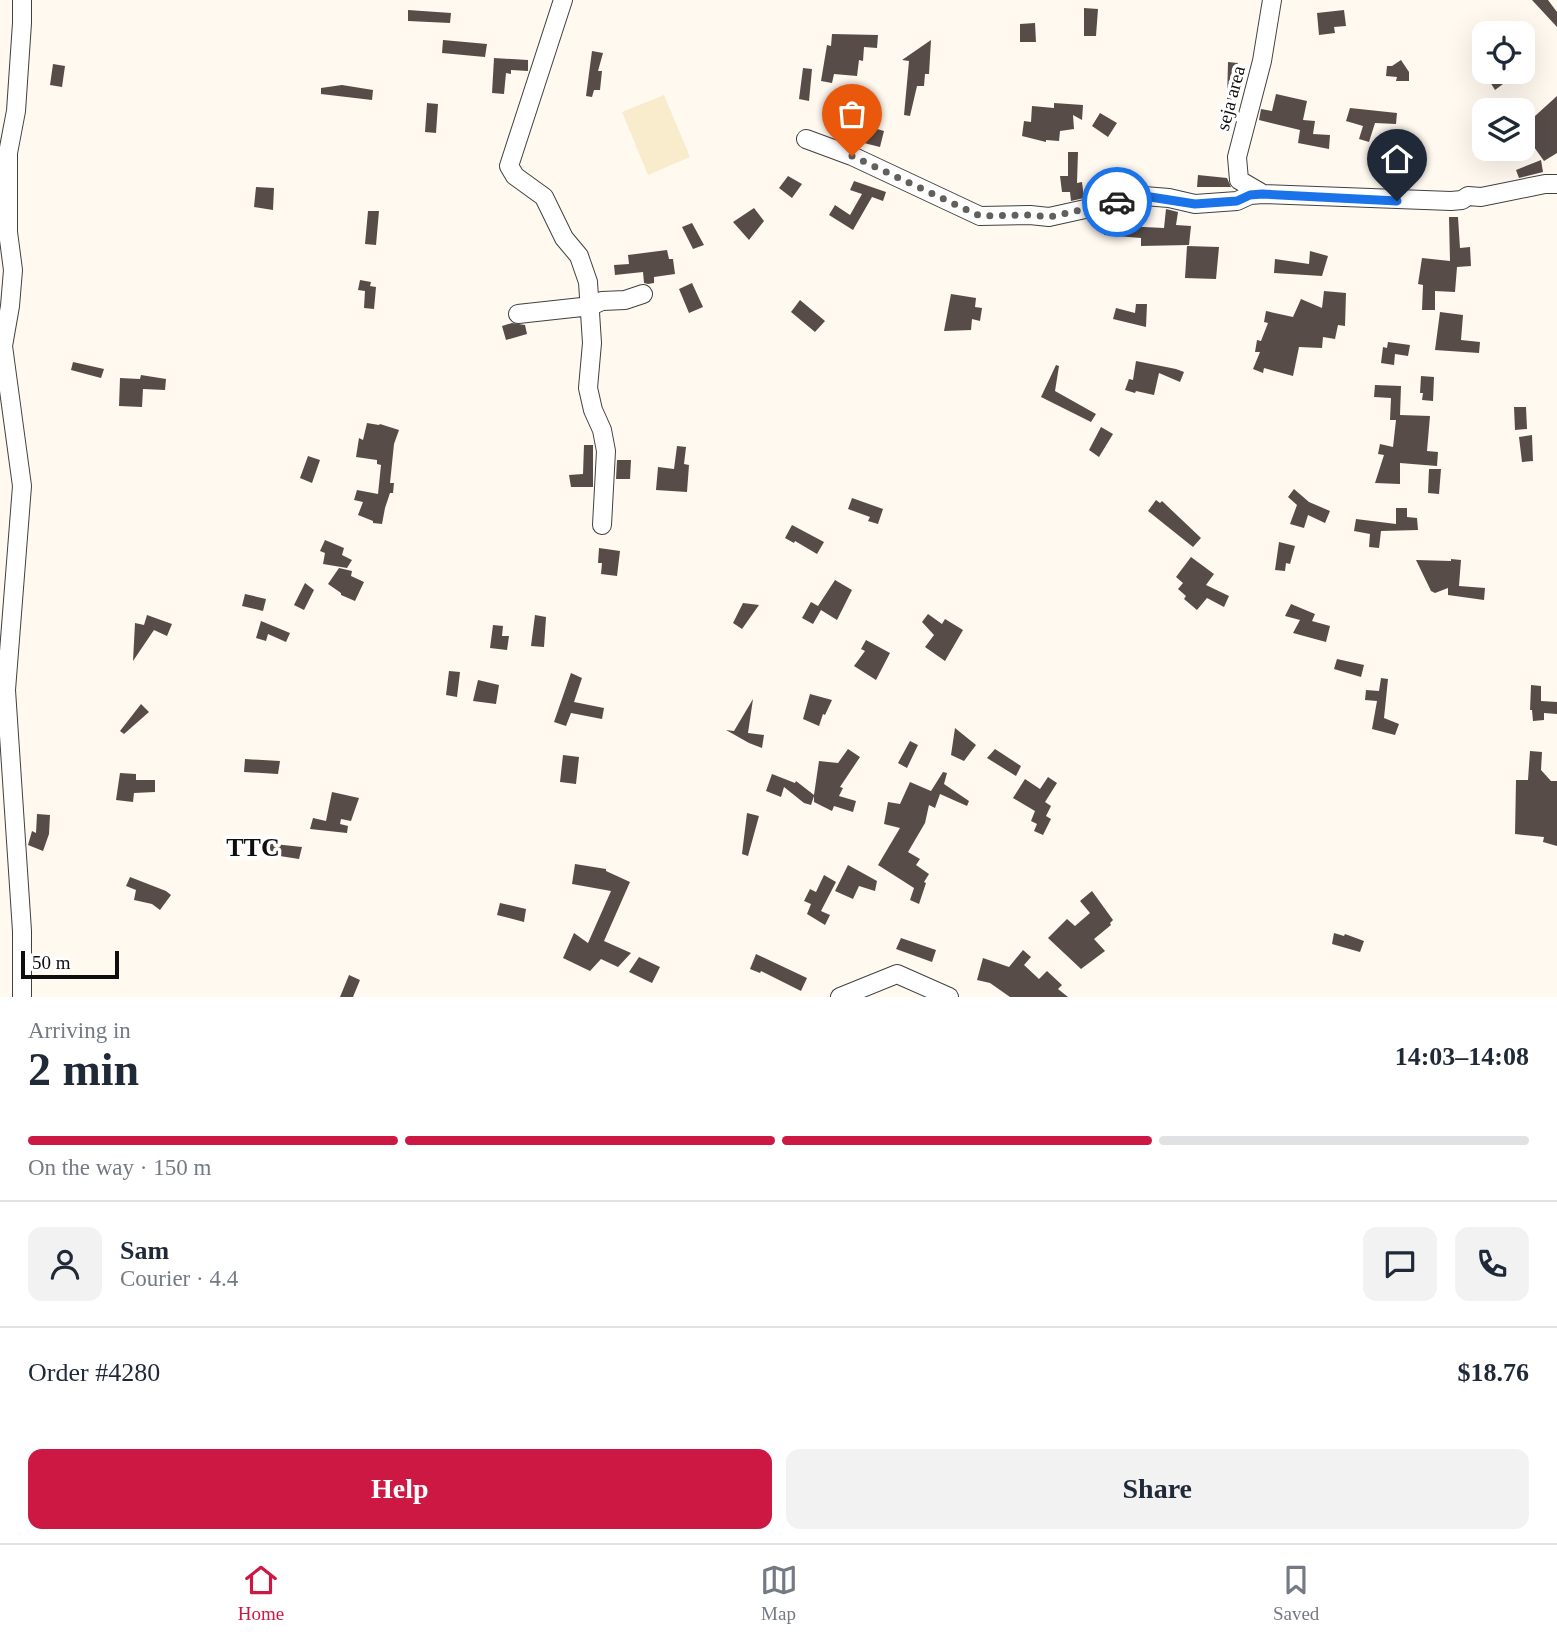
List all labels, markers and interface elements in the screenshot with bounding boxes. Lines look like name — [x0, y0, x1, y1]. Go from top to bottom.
map controls — [1472, 21, 1535, 161]
button: locate — [1472, 21, 1535, 84]
street label: seja area — [1212, 63, 1249, 133]
pin — [822, 84, 882, 156]
icon: bag — [833, 95, 871, 133]
button: layers — [1472, 98, 1535, 161]
pin — [1367, 129, 1427, 201]
icon: home — [1378, 140, 1416, 178]
courier — [1082, 167, 1152, 237]
icon: car — [1098, 183, 1136, 221]
district label: TTC — [226, 833, 280, 862]
scale bar — [21, 948, 119, 980]
text: 50 m — [32, 952, 71, 973]
text: Arriving in — [28, 1018, 131, 1043]
text: 14:03–14:08 — [1395, 1042, 1529, 1071]
text: 2 min — [28, 1044, 139, 1095]
text: On the way · 150 m — [28, 1155, 211, 1180]
button: person — [28, 1227, 102, 1301]
button: chat — [1363, 1227, 1437, 1301]
button: phone — [1455, 1227, 1529, 1301]
text: Sam — [120, 1236, 169, 1265]
text: Courier · 4.4 — [120, 1266, 238, 1291]
text: Order #4280 — [28, 1358, 160, 1387]
text: $18.76 — [1458, 1358, 1529, 1387]
button: Help — [28, 1449, 772, 1529]
button: Share — [786, 1449, 1529, 1529]
tab: Home — [238, 1561, 284, 1625]
tab: Map — [760, 1561, 798, 1625]
tab: Saved — [1273, 1561, 1319, 1625]

